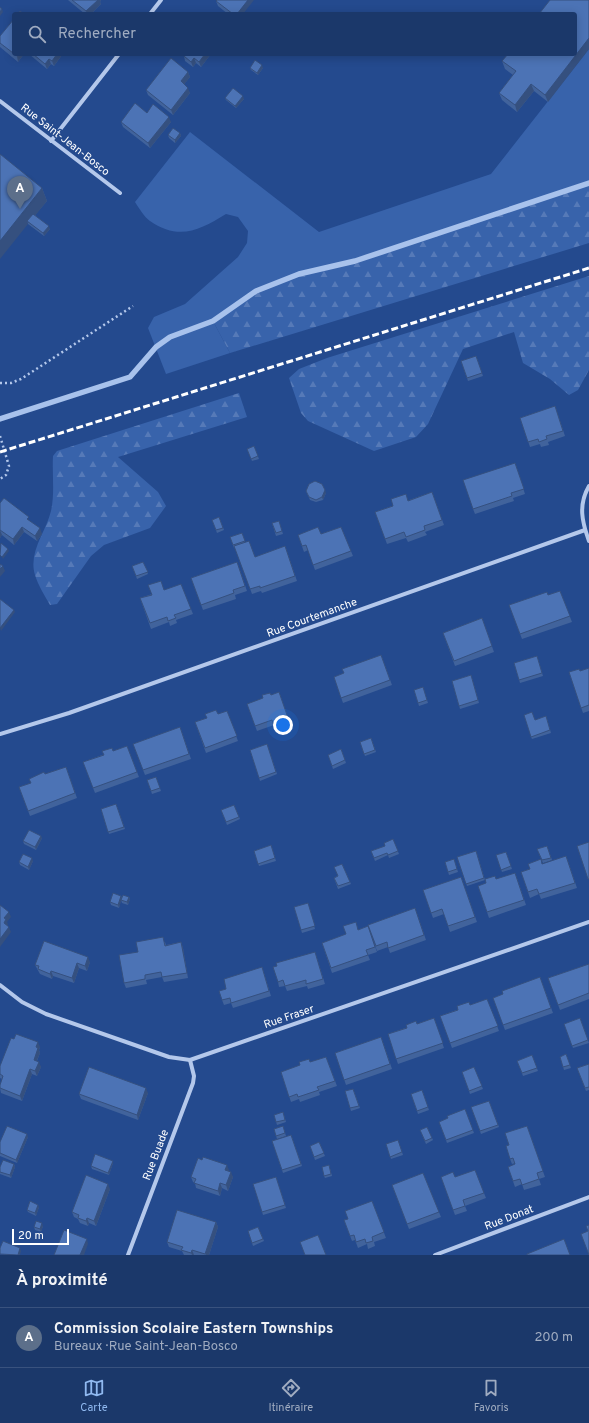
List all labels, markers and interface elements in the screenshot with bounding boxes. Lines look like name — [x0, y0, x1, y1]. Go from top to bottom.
search box — [12, 12, 577, 56]
icon: search — [26, 23, 48, 45]
text: Rechercher — [58, 25, 136, 44]
street label: Rue Saint-Jean-Bosco — [18, 101, 112, 179]
pin: A — [7, 176, 33, 209]
street label: Rue Courtemanche — [265, 595, 359, 641]
your location — [273, 715, 293, 735]
street label: Rue Fraser — [262, 1002, 317, 1032]
street label: Rue Buade — [140, 1128, 172, 1182]
street label: Rue Donat — [483, 1202, 535, 1234]
scale bar — [12, 1227, 69, 1246]
text: 20 m — [18, 1229, 44, 1243]
text: À proximité — [16, 1270, 108, 1292]
text: Commission Scolaire Eastern Townships — [54, 1320, 333, 1339]
text: A — [24, 1330, 34, 1346]
text: 200 m — [534, 1330, 573, 1346]
text: Bureaux · Rue Saint-Jean-Bosco — [54, 1339, 238, 1355]
tab: Carte — [80, 1377, 108, 1415]
tab: Itinéraire — [268, 1377, 313, 1415]
tab: Favoris — [474, 1377, 509, 1415]

